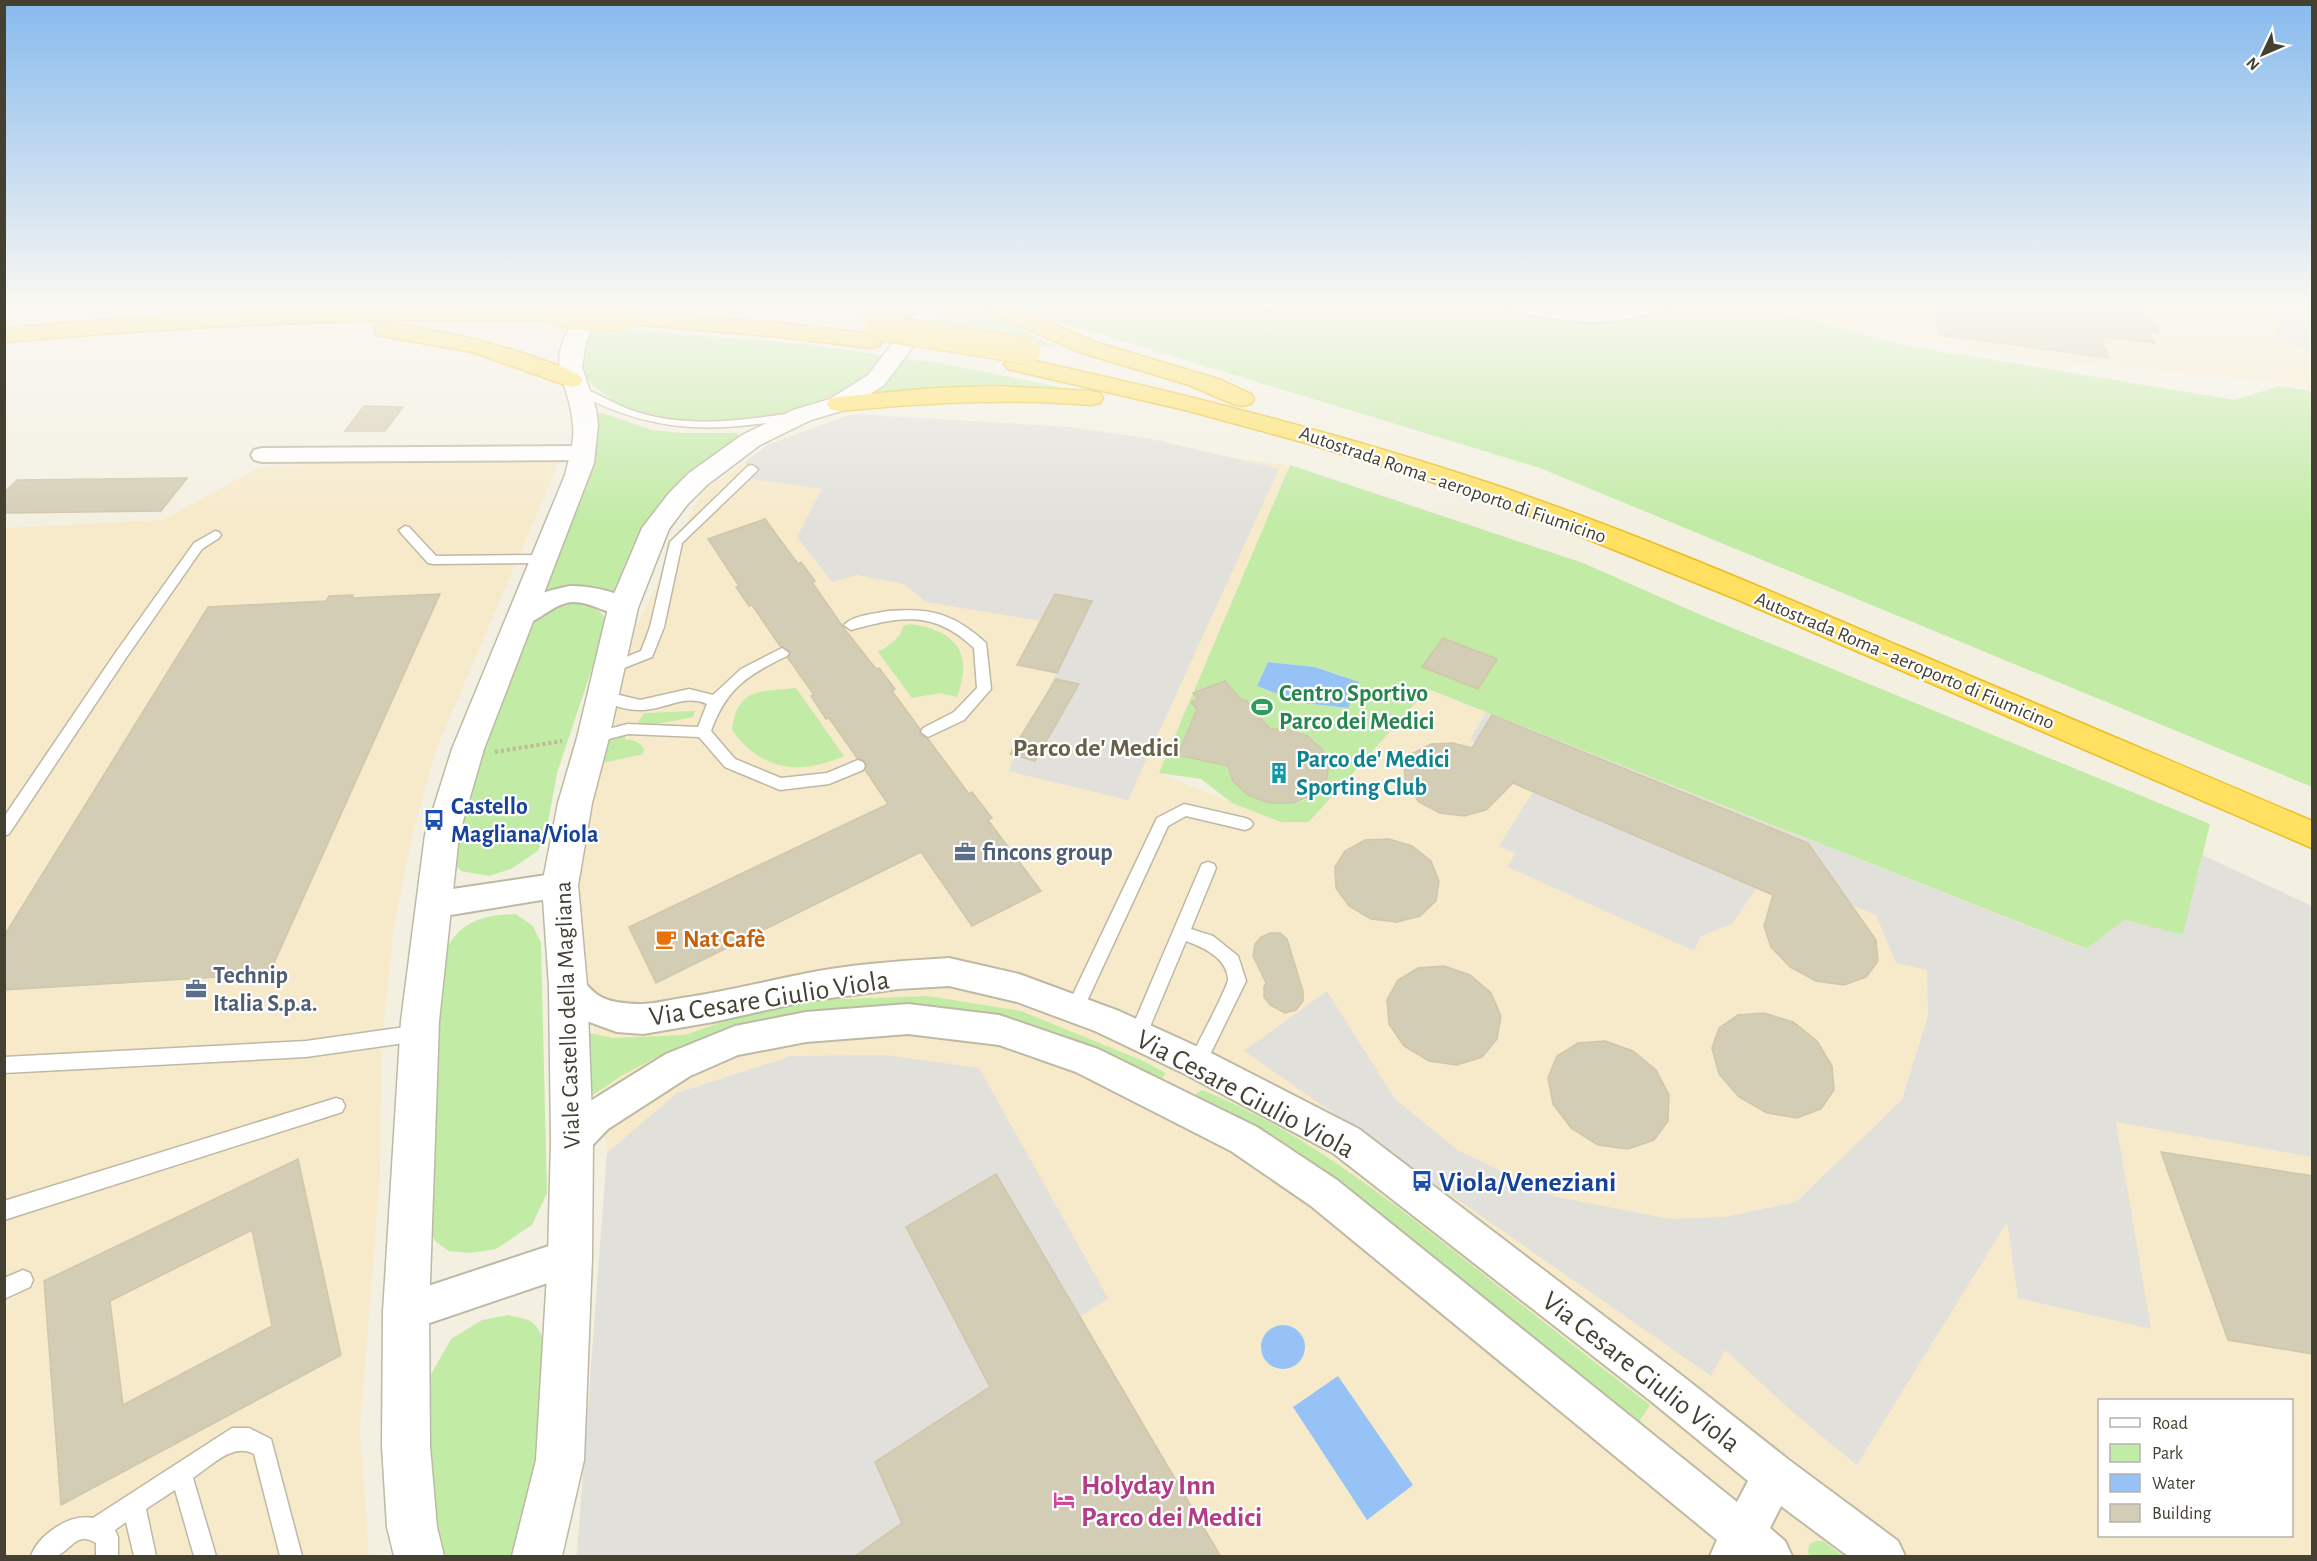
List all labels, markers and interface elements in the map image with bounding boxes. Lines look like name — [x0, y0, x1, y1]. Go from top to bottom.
north arrow — [2233, 24, 2293, 84]
text: N — [2243, 54, 2263, 73]
street label: Autostrada Roma - aeroporto di Fiumicino — [1297, 423, 1609, 547]
street label: Autostrada Roma - aeroporto di Fiumicino — [1752, 589, 2057, 733]
place label: Centro Sportivo Parco dei Medici — [1279, 682, 1435, 734]
sports icon: Centro Sportivo Parco dei Medici — [1250, 695, 1274, 719]
district label: Parco de' Medici — [1013, 735, 1179, 761]
place label: Parco de' Medici Sporting Club — [1296, 748, 1450, 800]
building icon: Parco de' Medici Sporting Club — [1267, 761, 1291, 785]
place label: Castello Magliana/Viola — [451, 795, 599, 847]
bus stop icon: Castello Magliana/Viola — [422, 808, 446, 832]
office icon: fincons group — [953, 840, 977, 864]
place label: fincons group — [982, 841, 1113, 865]
street label: Viale Castello della Magliana — [551, 881, 585, 1149]
cafe icon: Nat Cafè — [654, 927, 678, 951]
place label: Nat Cafè — [683, 928, 765, 952]
place label: Technip Italia S.p.a. — [213, 964, 317, 1016]
street label: Via Cesare Giulio Viola — [647, 966, 891, 1032]
office icon: Technip Italia S.p.a. — [184, 977, 208, 1001]
street label: Via Cesare Giulio Viola — [1131, 1025, 1359, 1164]
bus stop icon: Viola/Veneziani — [1410, 1169, 1434, 1193]
place label: Viola/Veneziani — [1439, 1169, 1616, 1197]
street label: Via Cesare Giulio Viola — [1537, 1287, 1745, 1458]
legend — [2098, 1399, 2293, 1537]
text: Road — [2152, 1415, 2188, 1433]
text: Park — [2152, 1445, 2184, 1463]
place label: Holyday Inn Parco dei Medici — [1081, 1472, 1262, 1532]
text: Water — [2152, 1475, 2195, 1493]
hotel icon: Holyday Inn Parco dei Medici — [1052, 1488, 1076, 1512]
text: Building — [2152, 1505, 2212, 1523]

